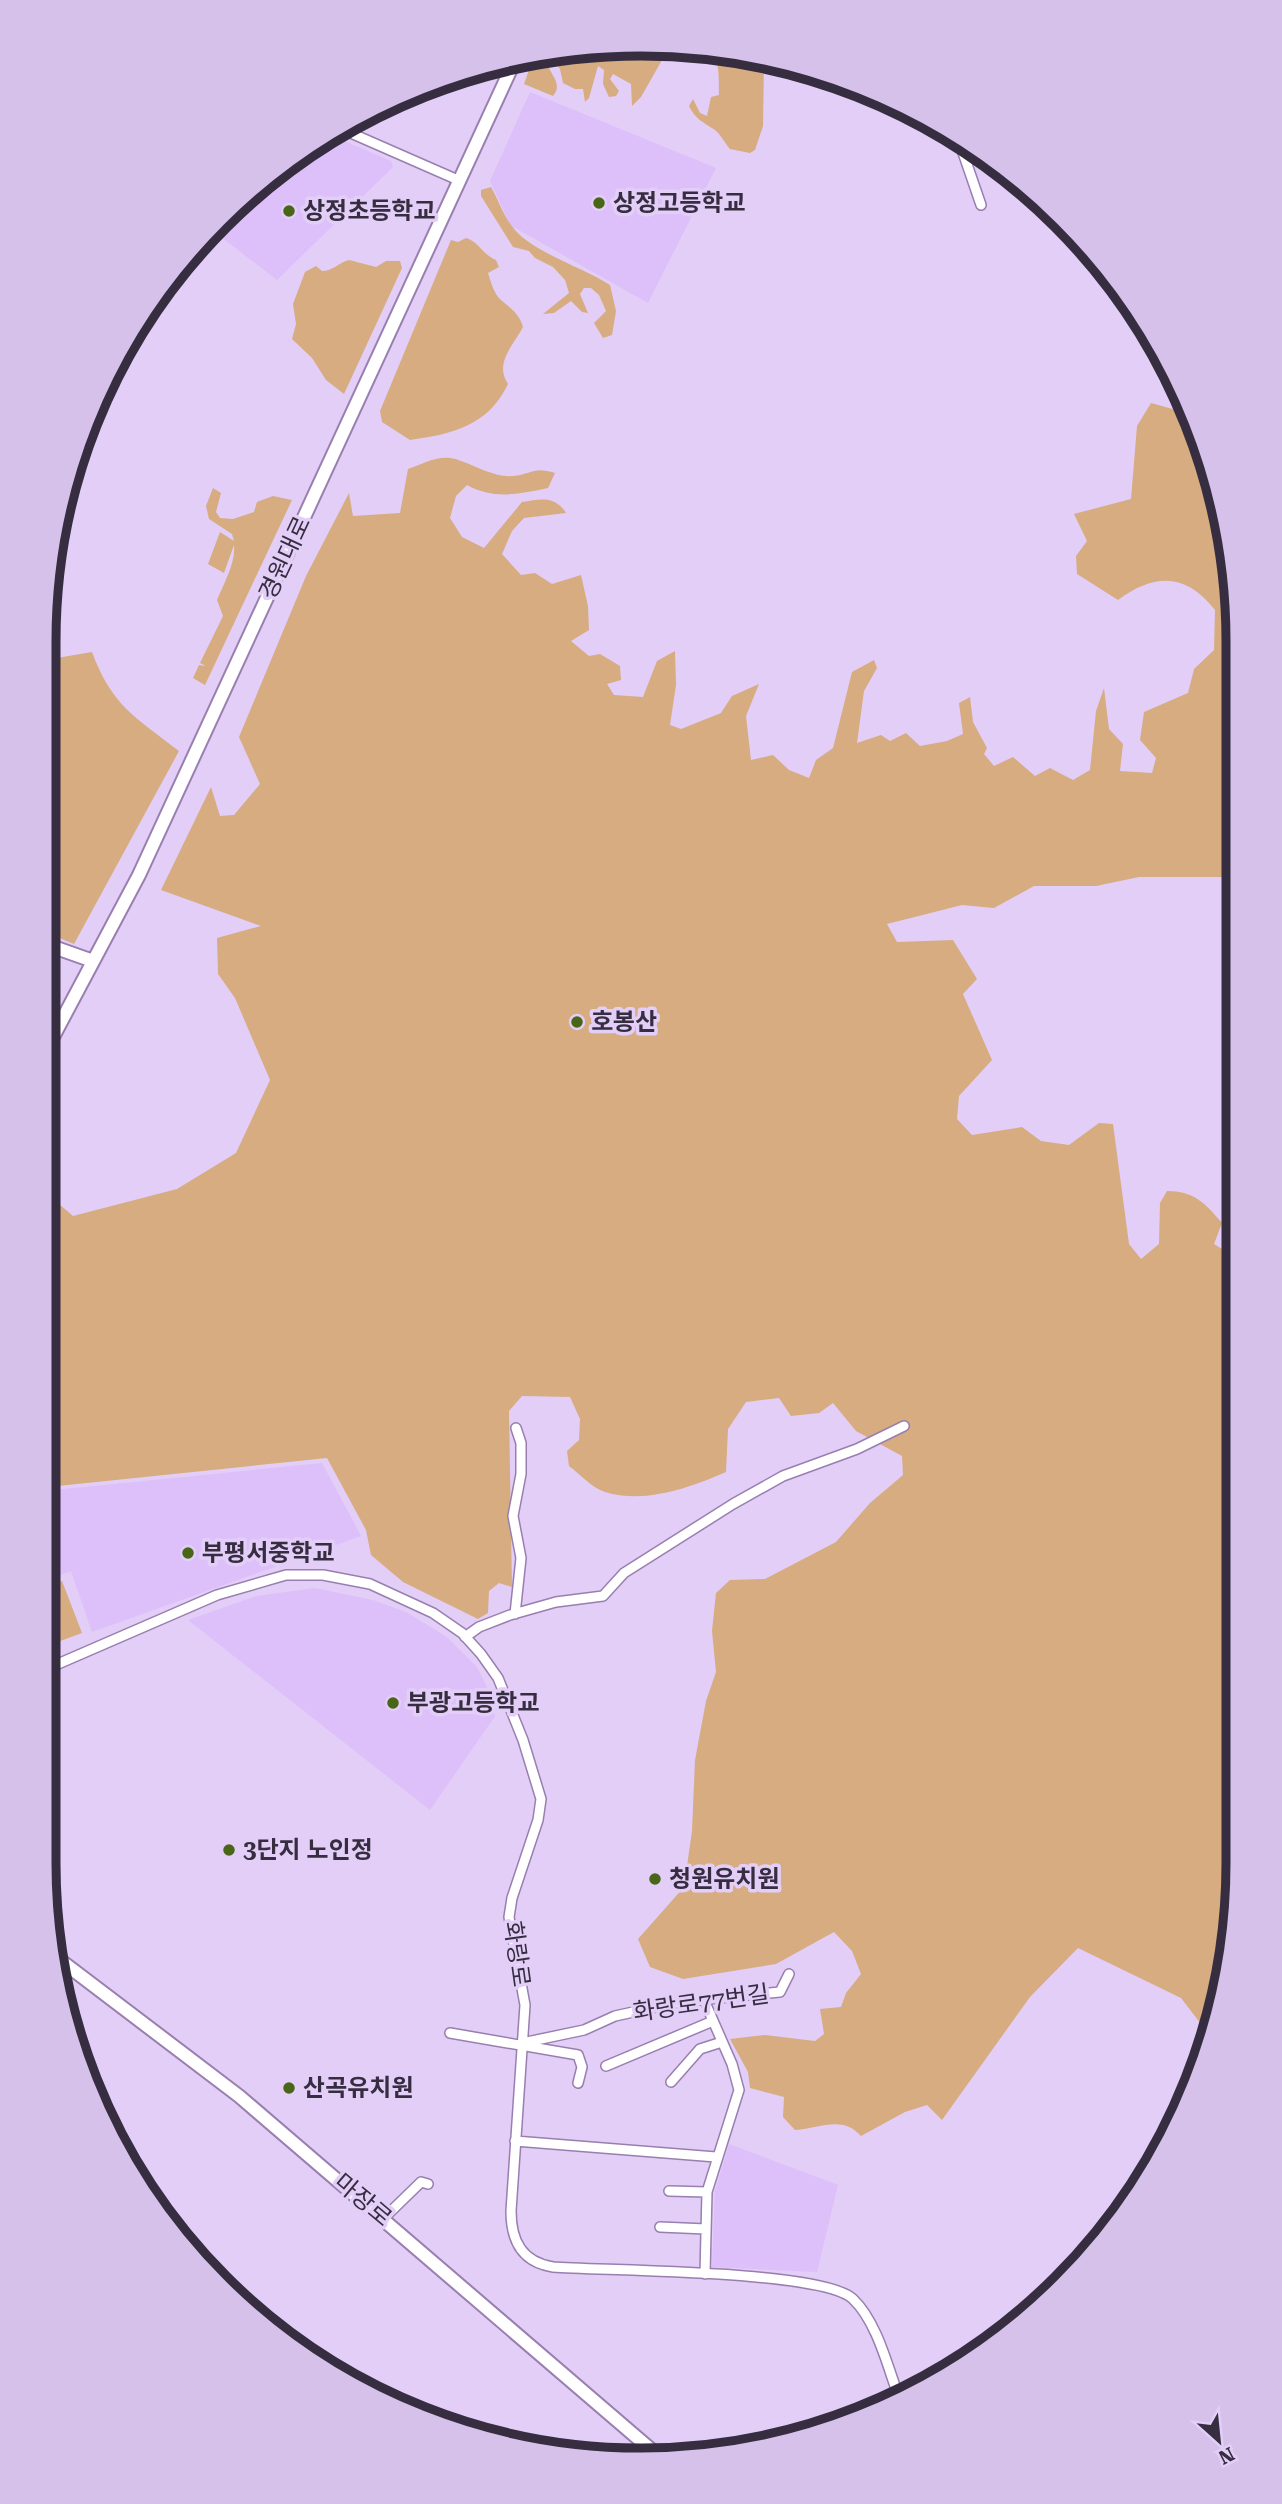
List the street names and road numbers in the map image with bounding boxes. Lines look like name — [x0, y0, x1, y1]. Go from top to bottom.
street label: 경원대로 — [254, 512, 316, 604]
street label: 화랑로 — [499, 1919, 535, 1989]
street label: 화랑로77번길 — [631, 1980, 771, 2026]
street label: 마장로 — [329, 2168, 397, 2232]

